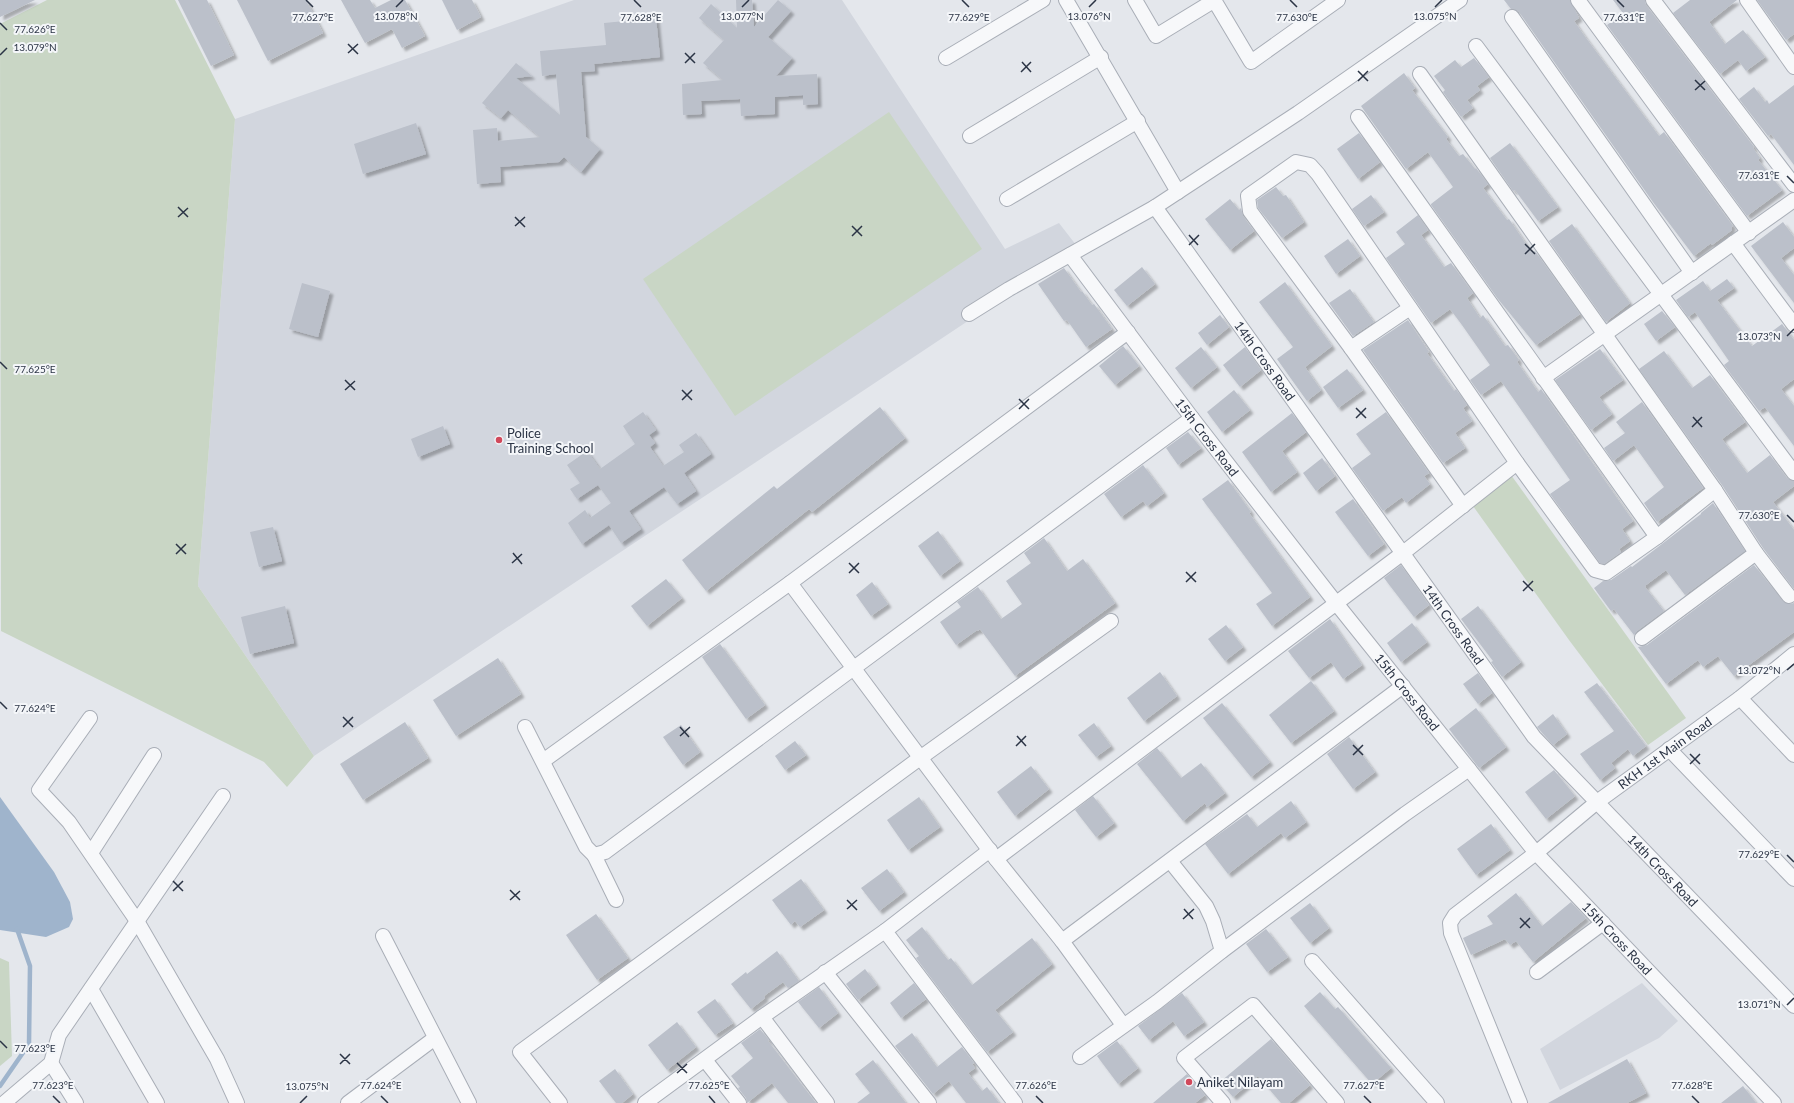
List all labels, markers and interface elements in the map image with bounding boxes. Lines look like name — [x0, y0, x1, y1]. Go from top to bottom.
text: 13.078°N — [374, 10, 418, 22]
text: 13.077°N — [720, 10, 764, 22]
text: 13.076°N — [1067, 10, 1111, 22]
text: 13.075°N — [1413, 10, 1457, 22]
text: 77.627°E — [292, 11, 334, 23]
text: 77.628°E — [620, 11, 662, 23]
text: 77.629°E — [948, 11, 990, 23]
text: 77.630°E — [1276, 11, 1318, 23]
text: 77.631°E — [1603, 11, 1645, 23]
text: 77.626°E — [14, 23, 56, 35]
text: 13.079°N — [13, 41, 57, 53]
text: 77.631°E — [1738, 169, 1780, 181]
street label: 14th Cross Road — [1231, 318, 1299, 404]
text: 13.073°N — [1737, 330, 1781, 342]
text: 77.625°E — [14, 363, 56, 375]
street label: 15th Cross Road — [1172, 395, 1242, 479]
place label: Police Training School — [507, 425, 593, 456]
marker: Police Training School — [494, 435, 504, 445]
text: 77.630°E — [1738, 509, 1780, 521]
street label: 14th Cross Road — [1419, 581, 1487, 667]
street label: 15th Cross Road — [1371, 650, 1443, 734]
text: 13.072°N — [1737, 664, 1781, 676]
text: 77.624°E — [14, 702, 56, 714]
street label: RKH 1st Main Road — [1614, 713, 1715, 792]
street label: 14th Cross Road — [1624, 831, 1701, 910]
text: 77.629°E — [1738, 848, 1780, 860]
street label: 15th Cross Road — [1579, 899, 1656, 978]
text: 13.071°N — [1737, 998, 1781, 1010]
text: 77.623°E — [14, 1042, 56, 1054]
place label: Aniket Nilayam — [1197, 1074, 1283, 1090]
marker: Aniket Nilayam — [1184, 1077, 1194, 1087]
text: 77.623°E — [32, 1079, 74, 1091]
text: 77.624°E — [360, 1079, 402, 1091]
text: 77.625°E — [688, 1079, 730, 1091]
text: 77.626°E — [1015, 1079, 1057, 1091]
text: 77.627°E — [1343, 1079, 1385, 1091]
text: 77.628°E — [1671, 1079, 1713, 1091]
text: 13.075°N — [285, 1080, 329, 1092]

